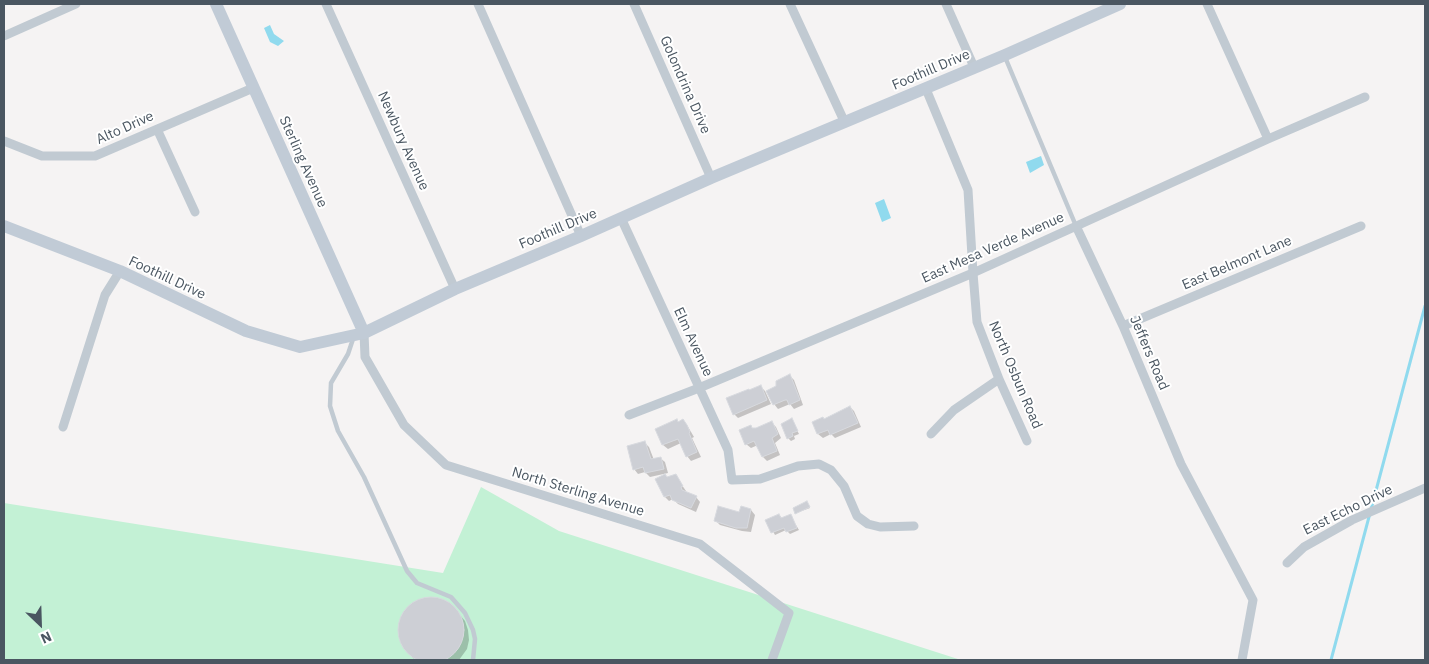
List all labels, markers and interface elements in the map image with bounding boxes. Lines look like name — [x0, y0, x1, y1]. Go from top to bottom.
street label: Golondrina Drive — [656, 34, 714, 136]
street label: Foothill Drive — [890, 46, 972, 94]
street label: Newbury Avenue — [374, 89, 432, 193]
street label: Alto Drive — [94, 108, 156, 148]
street label: Sterling Avenue — [275, 114, 331, 210]
street label: Foothill Drive — [517, 205, 599, 253]
street label: East Mesa Verde Avenue — [919, 209, 1067, 287]
street label: East Belmont Lane — [1180, 232, 1294, 294]
street label: Foothill Drive — [126, 253, 208, 303]
street label: Elm Avenue — [670, 305, 716, 379]
street label: Jeffers Road — [1126, 313, 1172, 393]
street label: North Osbun Road — [985, 319, 1045, 431]
street label: North Sterling Avenue — [510, 464, 646, 520]
street label: East Echo Drive — [1301, 481, 1395, 539]
north arrow — [15, 599, 65, 649]
text: N — [38, 627, 54, 648]

